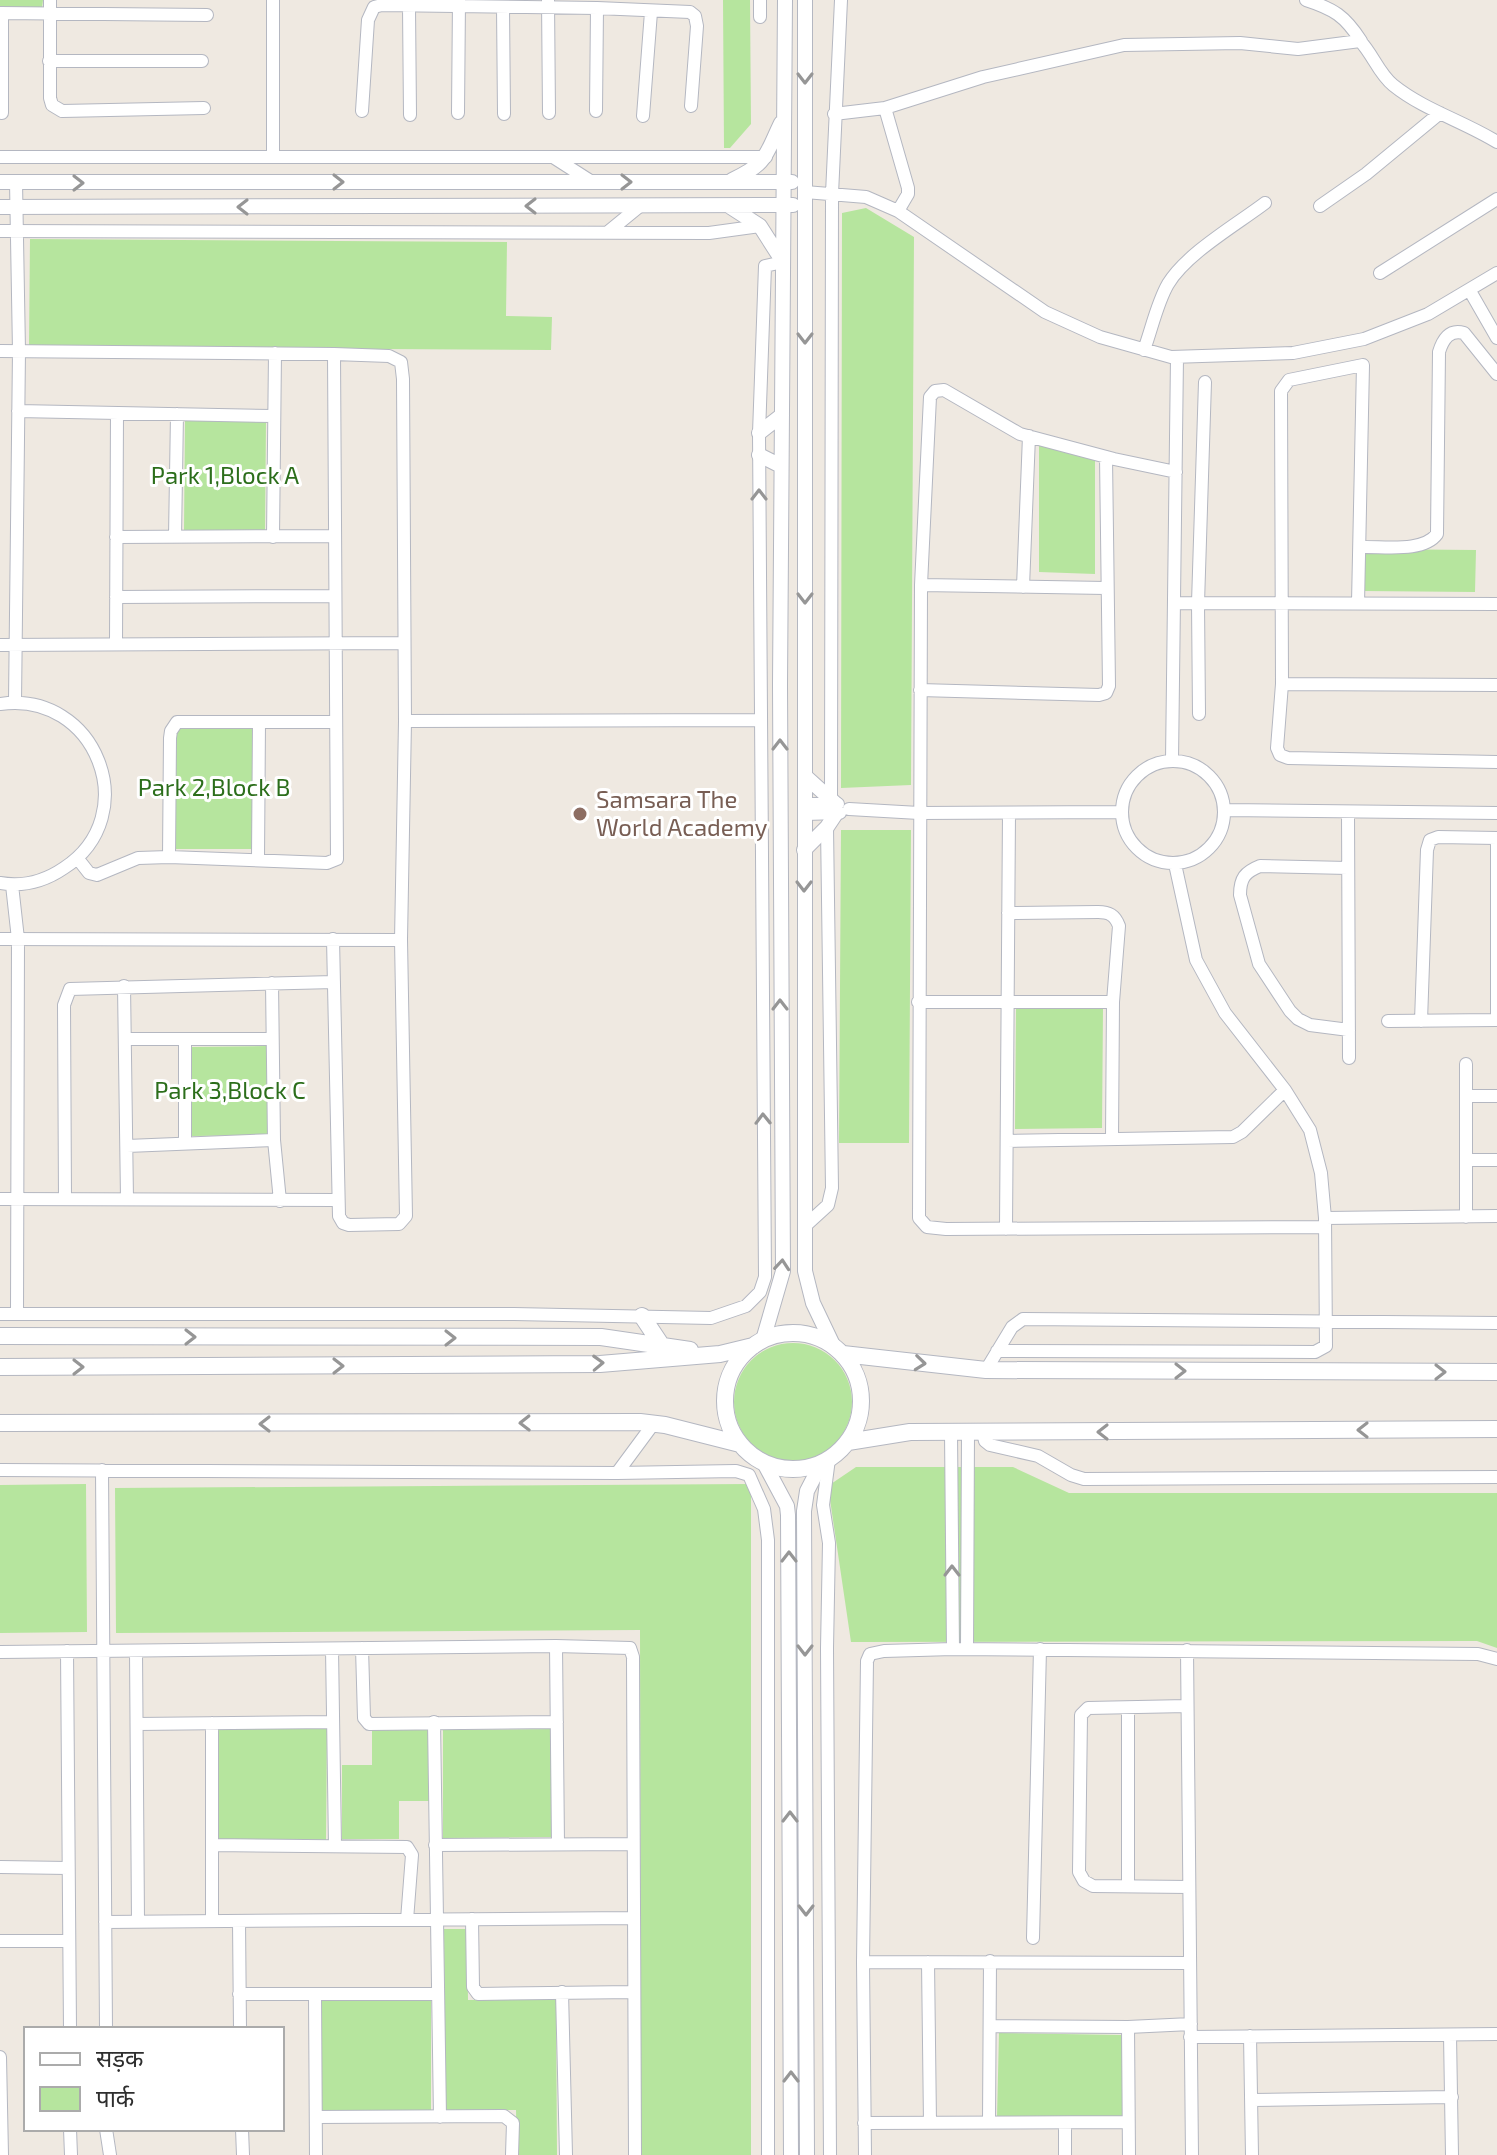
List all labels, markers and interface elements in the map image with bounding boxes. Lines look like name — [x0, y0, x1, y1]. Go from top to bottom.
one-way arrow — [796, 72, 814, 85]
one-way arrow — [332, 173, 345, 191]
one-way arrow — [620, 173, 633, 191]
one-way arrow — [72, 174, 85, 192]
one-way arrow — [524, 197, 537, 215]
one-way arrow — [236, 198, 249, 216]
one-way arrow — [796, 332, 814, 345]
park label: Park 1,Block A — [151, 460, 299, 489]
one-way arrow — [750, 488, 768, 501]
one-way arrow — [796, 592, 814, 605]
one-way arrow — [771, 738, 789, 751]
park label: Park 2,Block B — [138, 772, 290, 801]
place label: Samsara The World Academy — [596, 784, 768, 841]
marker: Samsara The World Academy — [571, 805, 589, 823]
one-way arrow — [795, 880, 813, 893]
one-way arrow — [771, 998, 789, 1011]
park label: Park 3,Block C — [154, 1075, 306, 1104]
one-way arrow — [754, 1112, 772, 1125]
one-way arrow — [773, 1258, 790, 1271]
one-way arrow — [184, 1328, 197, 1346]
one-way arrow — [444, 1329, 457, 1347]
one-way arrow — [914, 1354, 927, 1371]
one-way arrow — [592, 1355, 605, 1372]
one-way arrow — [332, 1357, 345, 1375]
one-way arrow — [72, 1358, 85, 1376]
one-way arrow — [1174, 1362, 1187, 1380]
one-way arrow — [1434, 1363, 1447, 1381]
one-way arrow — [518, 1414, 531, 1432]
one-way arrow — [258, 1415, 271, 1433]
one-way arrow — [1356, 1421, 1369, 1439]
one-way arrow — [1096, 1424, 1109, 1441]
one-way arrow — [780, 1550, 797, 1563]
one-way arrow — [943, 1564, 961, 1577]
one-way arrow — [796, 1644, 814, 1657]
one-way arrow — [781, 1810, 799, 1823]
one-way arrow — [797, 1904, 815, 1917]
legend — [24, 2027, 284, 2131]
text: सड़क — [96, 2043, 144, 2072]
one-way arrow — [782, 2070, 800, 2083]
text: पार्क — [96, 2083, 135, 2112]

